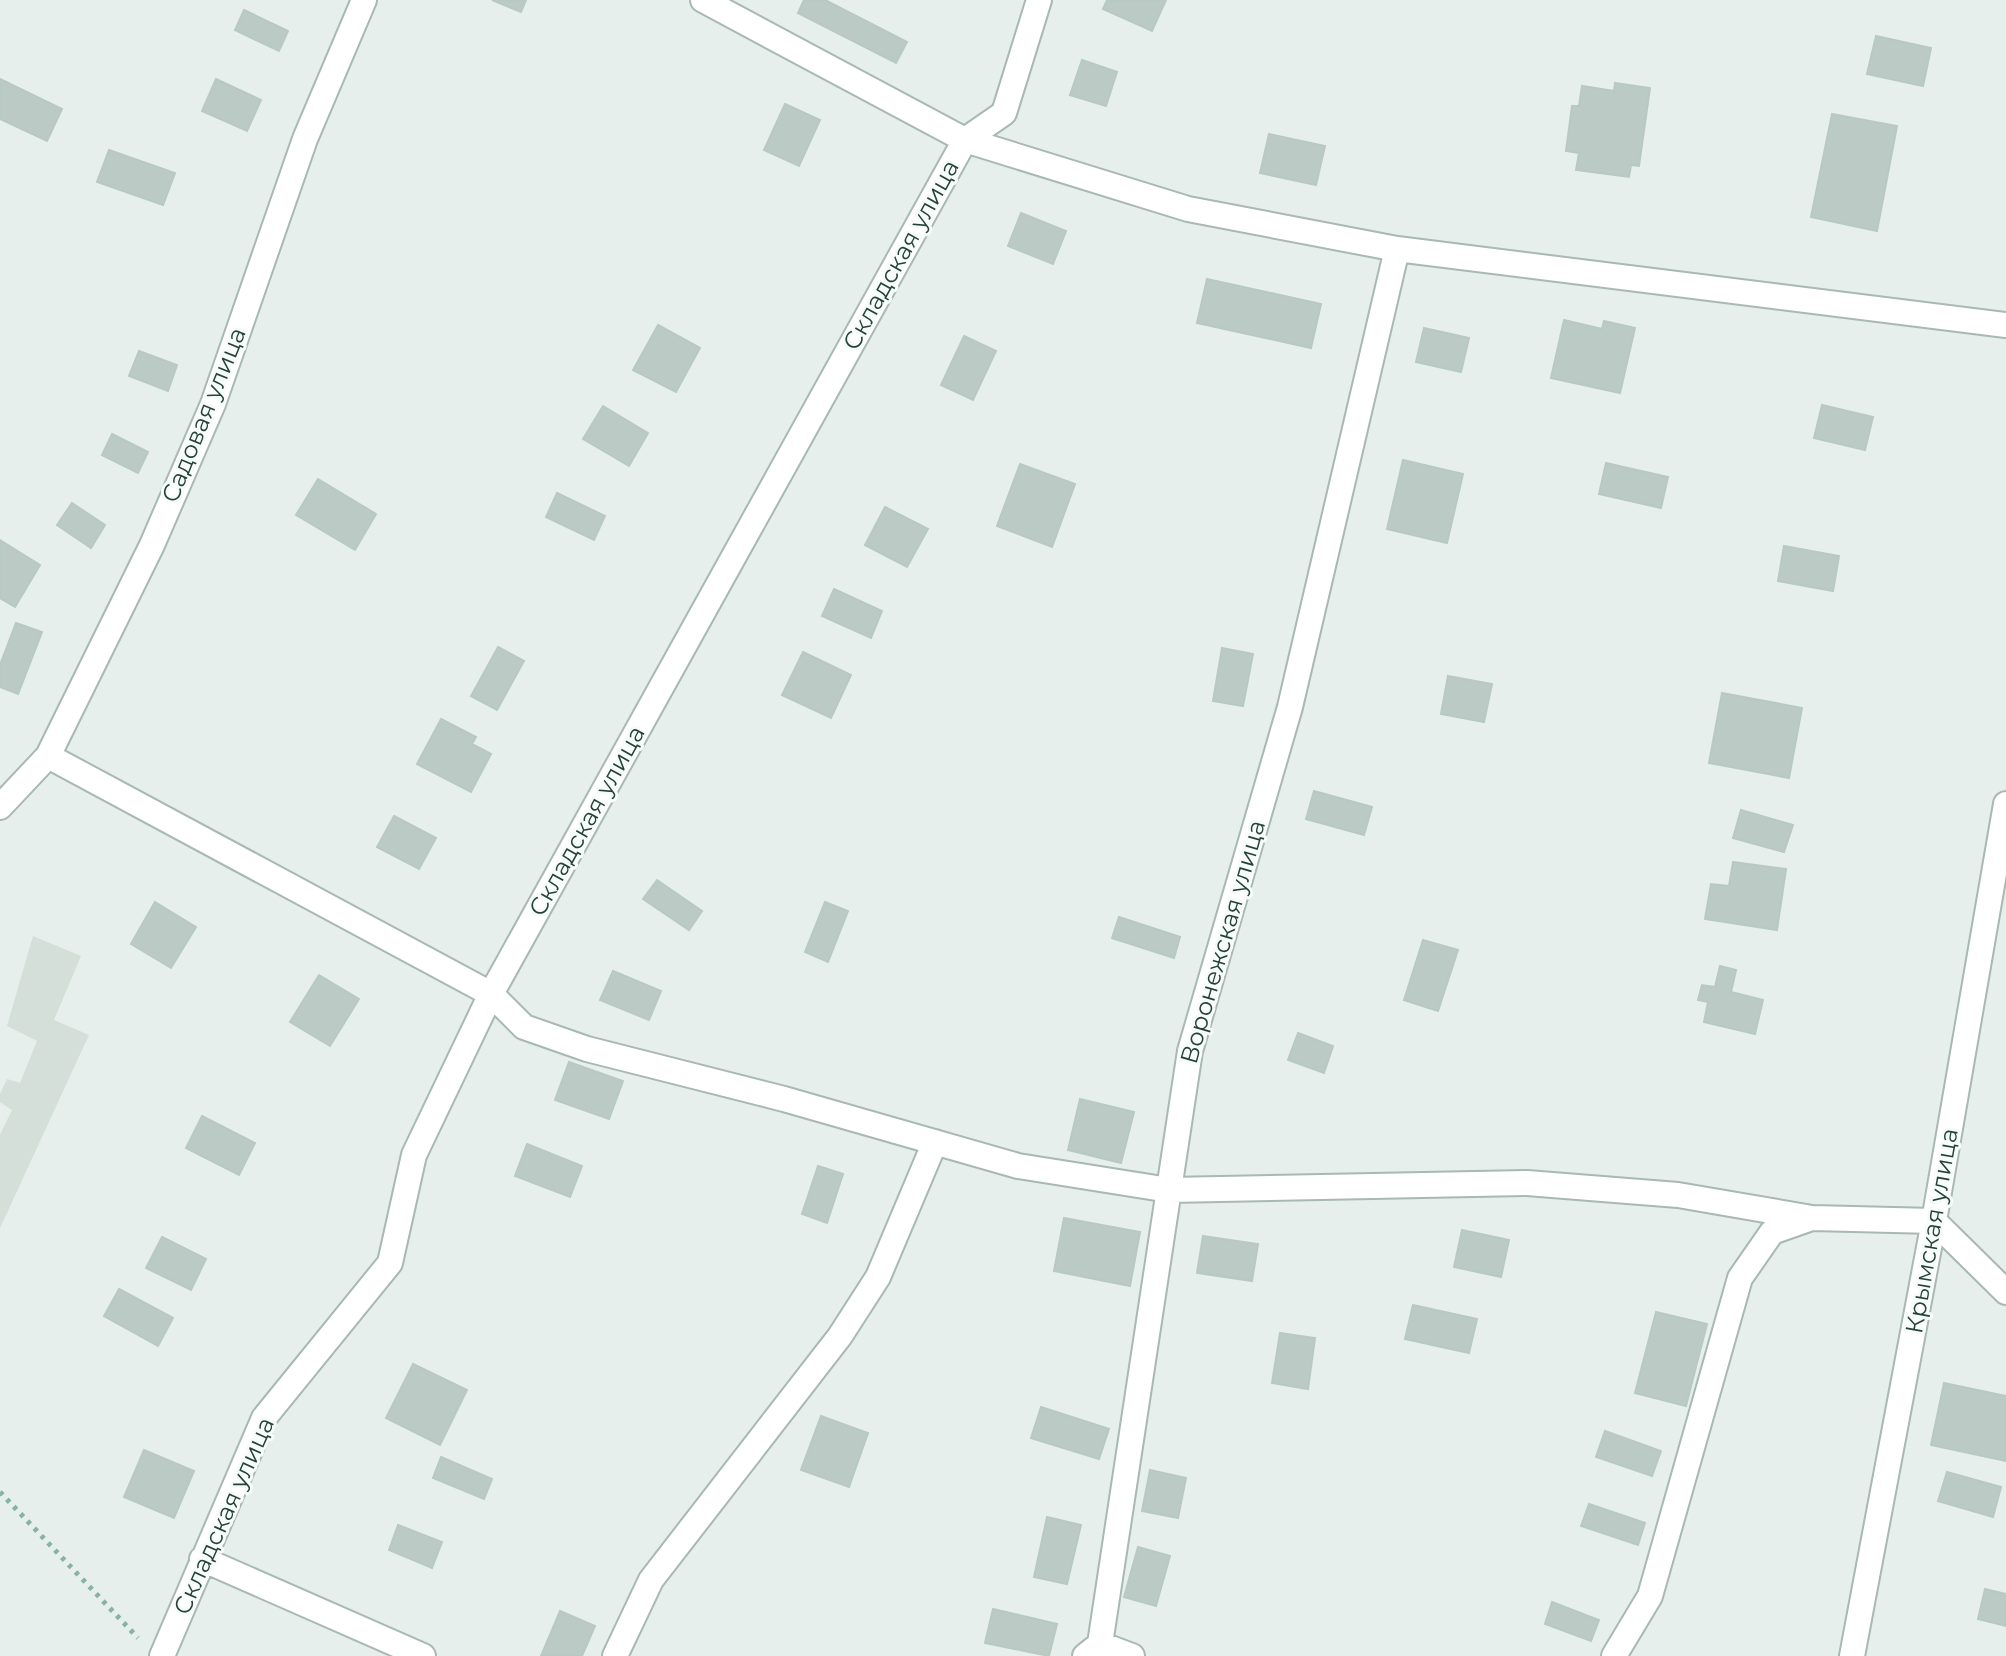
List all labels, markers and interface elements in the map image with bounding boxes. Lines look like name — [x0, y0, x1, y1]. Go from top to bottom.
street label: Складская улица — [836, 155, 965, 355]
street label: Садовая улица — [155, 323, 252, 507]
street label: Складская улица — [522, 721, 651, 921]
street label: Воронежская улица — [1174, 817, 1271, 1067]
street label: Крымская улица — [1899, 1126, 1964, 1336]
street label: Складская улица — [167, 1413, 280, 1619]

